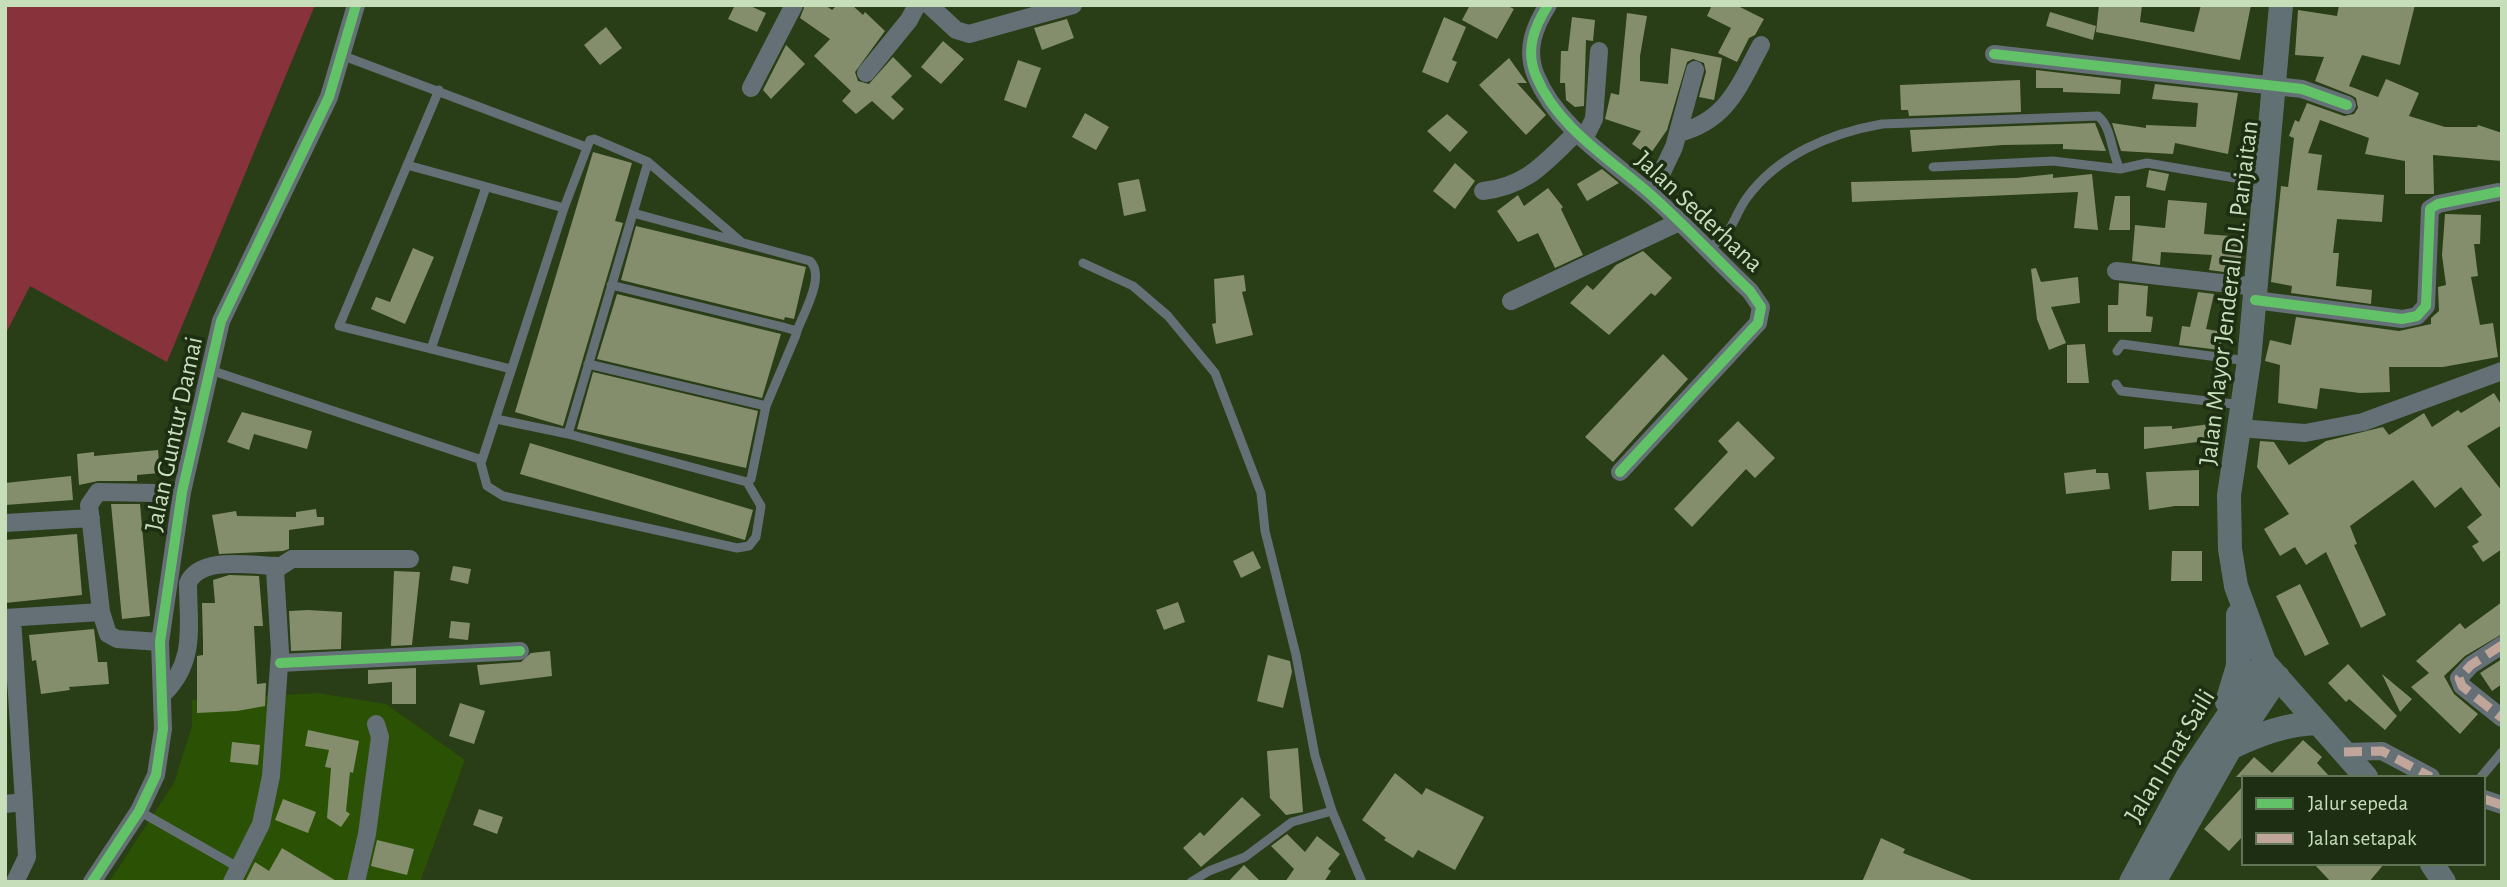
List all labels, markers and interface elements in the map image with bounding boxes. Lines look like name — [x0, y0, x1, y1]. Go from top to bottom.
street label: Jalan Mayor Jenderal D.I. Panjaitan — [2192, 119, 2266, 467]
street label: Jalan Sederhana — [1628, 145, 1770, 279]
street label: Jalan Guntur Damai — [138, 334, 210, 534]
street label: Jalan Imat Saili — [2118, 684, 2222, 828]
legend — [2241, 775, 2486, 866]
text: Jalur sepeda — [2308, 793, 2408, 814]
text: Jalan setapak — [2308, 828, 2417, 849]

